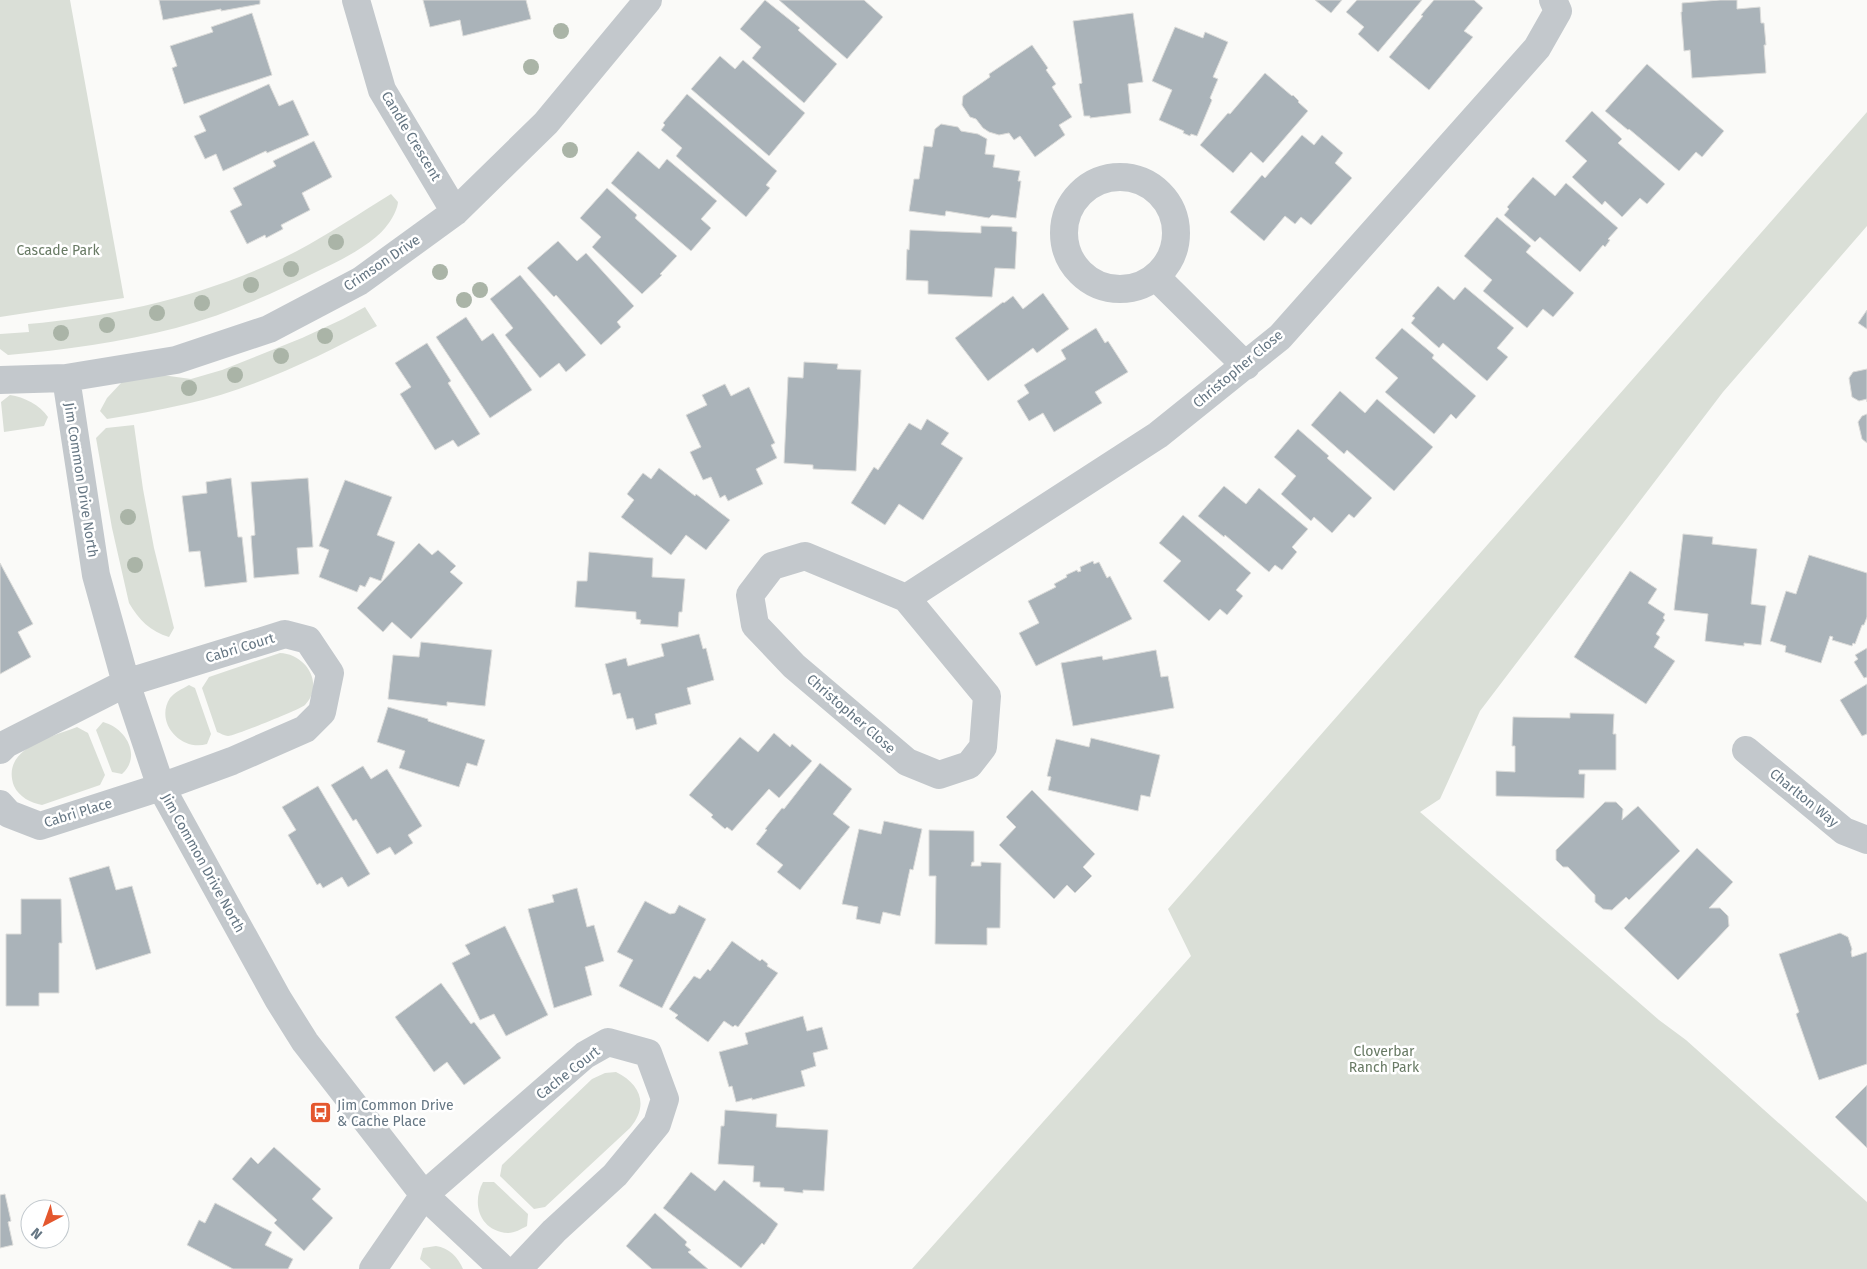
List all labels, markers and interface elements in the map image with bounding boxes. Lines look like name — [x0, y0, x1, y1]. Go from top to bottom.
street label: Candle Crescent — [378, 88, 445, 185]
street label: Crimson Drive — [341, 231, 423, 295]
park label: Cascade Park — [16, 242, 100, 259]
street label: Christopher Close — [1190, 326, 1286, 412]
street label: Jim Common Drive North — [60, 401, 102, 559]
street label: Cabri Court — [204, 629, 277, 667]
street label: Christopher Close — [803, 671, 899, 757]
street label: Charlton Way — [1766, 765, 1842, 831]
street label: Jim Common Drive North — [158, 790, 248, 936]
street label: Cabri Place — [42, 795, 114, 831]
street label: Cache Court — [533, 1042, 604, 1103]
park label: Cloverbar Ranch Park — [1349, 1043, 1420, 1076]
place label: Jim Common Drive & Cache Place — [337, 1097, 454, 1130]
bus stop icon: Jim Common Drive & Cache Place — [309, 1101, 333, 1125]
north arrow — [20, 1199, 70, 1249]
text: N — [28, 1224, 46, 1243]

